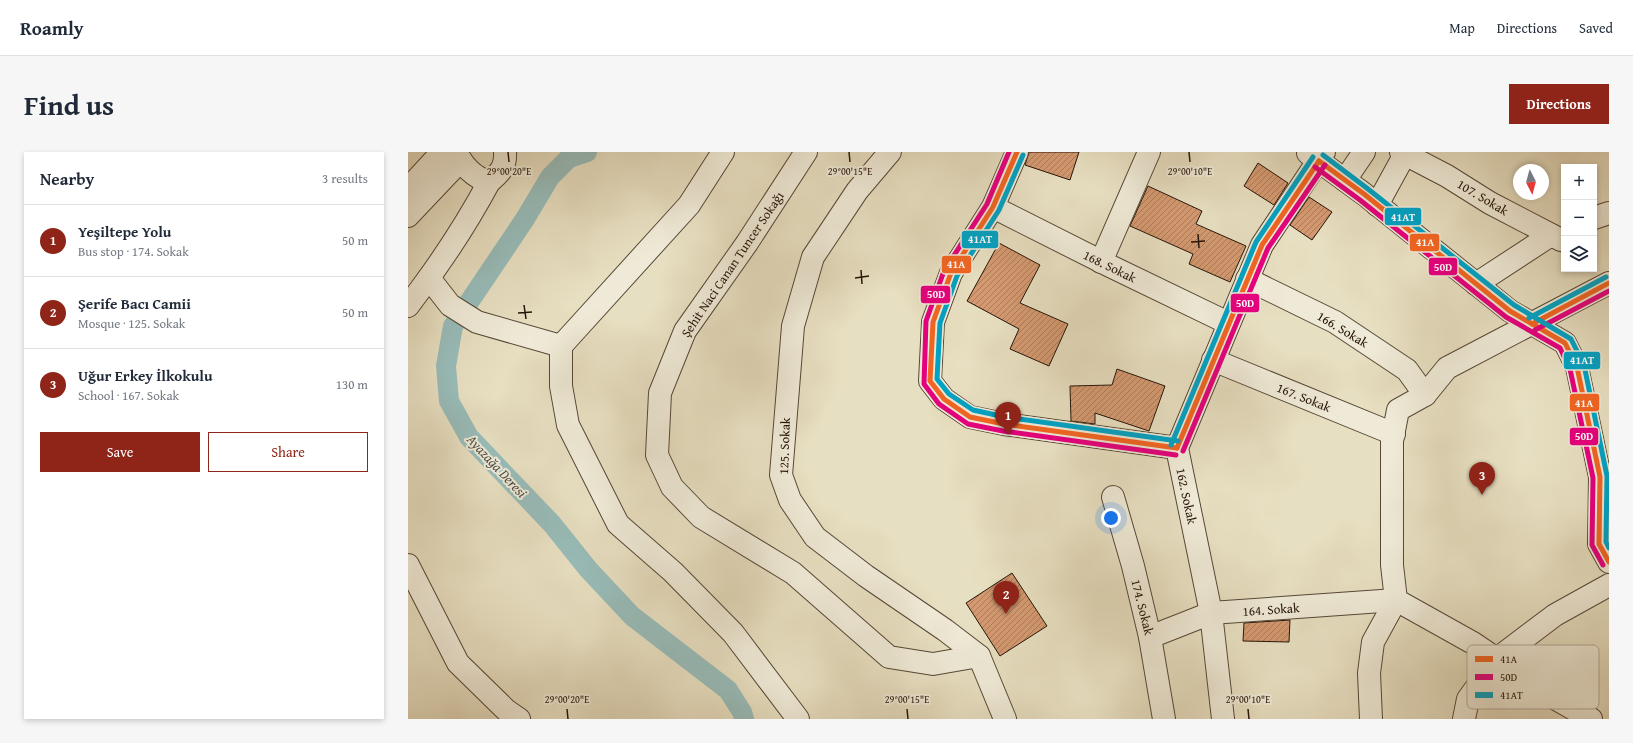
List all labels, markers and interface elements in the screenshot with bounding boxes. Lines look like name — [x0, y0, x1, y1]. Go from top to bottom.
text: Roamly — [20, 14, 84, 42]
text: Map — [1449, 18, 1475, 38]
text: Directions — [1497, 18, 1557, 38]
text: Saved — [1579, 18, 1613, 38]
text: Find us — [24, 84, 114, 125]
button: Directions — [1509, 84, 1609, 124]
text: 29°00'20"E — [487, 164, 531, 179]
text: 29°00'15"E — [828, 164, 872, 179]
text: 29°00'10"E — [1168, 164, 1212, 179]
north arrow — [1513, 164, 1549, 200]
map controls — [1561, 164, 1597, 272]
button: + — [1561, 164, 1597, 200]
text: Nearby — [40, 166, 94, 191]
text: 3 results — [322, 169, 368, 188]
street label: 107. Sokak — [1453, 175, 1512, 220]
street label: Şehit Naci Canan Tuncer Sokağı — [676, 187, 789, 341]
button: − — [1561, 200, 1597, 236]
line badge: 41AT — [1384, 207, 1422, 226]
text: 41AT — [1391, 209, 1416, 225]
text: Yeşiltepe Yolu — [78, 221, 171, 242]
line badge: 41AT — [961, 230, 999, 249]
text: 1 — [50, 231, 56, 250]
text: 50 m — [342, 231, 368, 250]
text: 41AT — [968, 231, 993, 247]
line badge: 41A — [1409, 233, 1440, 252]
text: 41A — [1416, 234, 1434, 250]
button: layers — [1561, 236, 1597, 272]
text: Bus stop · 174. Sokak — [78, 242, 189, 261]
street label: 168. Sokak — [1080, 245, 1140, 288]
line badge: 41A — [941, 255, 972, 274]
text: 41A — [947, 256, 965, 272]
line badge: 50D — [1428, 257, 1458, 276]
text: 50D — [1434, 259, 1452, 275]
line badge: 50D — [920, 285, 951, 304]
text: 50D — [927, 286, 945, 302]
text: Şerife Bacı Camii — [78, 293, 191, 314]
line badge: 50D — [1230, 293, 1260, 313]
text: 50D — [1236, 295, 1254, 311]
text: 2 — [50, 303, 56, 322]
text: 50 m — [342, 303, 368, 322]
street label: 166. Sokak — [1313, 307, 1372, 352]
text: Mosque · 125. Sokak — [78, 314, 185, 333]
line badge: 41AT — [1563, 351, 1601, 370]
text: 41AT — [1570, 352, 1595, 368]
text: Uğur Erkey İlkokulu — [78, 365, 213, 386]
text: 3 — [50, 375, 56, 394]
text: 130 m — [336, 375, 368, 394]
street label: 167. Sokak — [1274, 378, 1334, 417]
text: School · 167. Sokak — [78, 386, 179, 405]
line badge: 41A — [1569, 393, 1600, 412]
text: 41A — [1575, 395, 1593, 411]
pin: 1 — [995, 402, 1021, 435]
street label: 125. Sokak — [774, 417, 795, 475]
line badge: 50D — [1569, 427, 1599, 446]
text: 50D — [1575, 428, 1593, 444]
water label: Ayazağa Deresi — [462, 429, 532, 502]
button: Save — [40, 432, 200, 472]
button: Share — [208, 432, 368, 472]
pin: 3 — [1469, 462, 1495, 495]
street label: 162. Sokak — [1171, 466, 1202, 526]
your location — [1101, 508, 1121, 528]
street label: 174. Sokak — [1126, 577, 1159, 638]
pin: 2 — [993, 581, 1019, 614]
street label: 164. Sokak — [1242, 598, 1301, 621]
legend — [1467, 645, 1599, 709]
text: 41A — [1500, 651, 1518, 667]
text: 50D — [1500, 669, 1518, 685]
text: 41AT — [1500, 687, 1523, 703]
text: 29°00'20"E — [545, 692, 589, 707]
text: 29°00'15"E — [885, 692, 929, 707]
text: 29°00'10"E — [1226, 692, 1270, 707]

